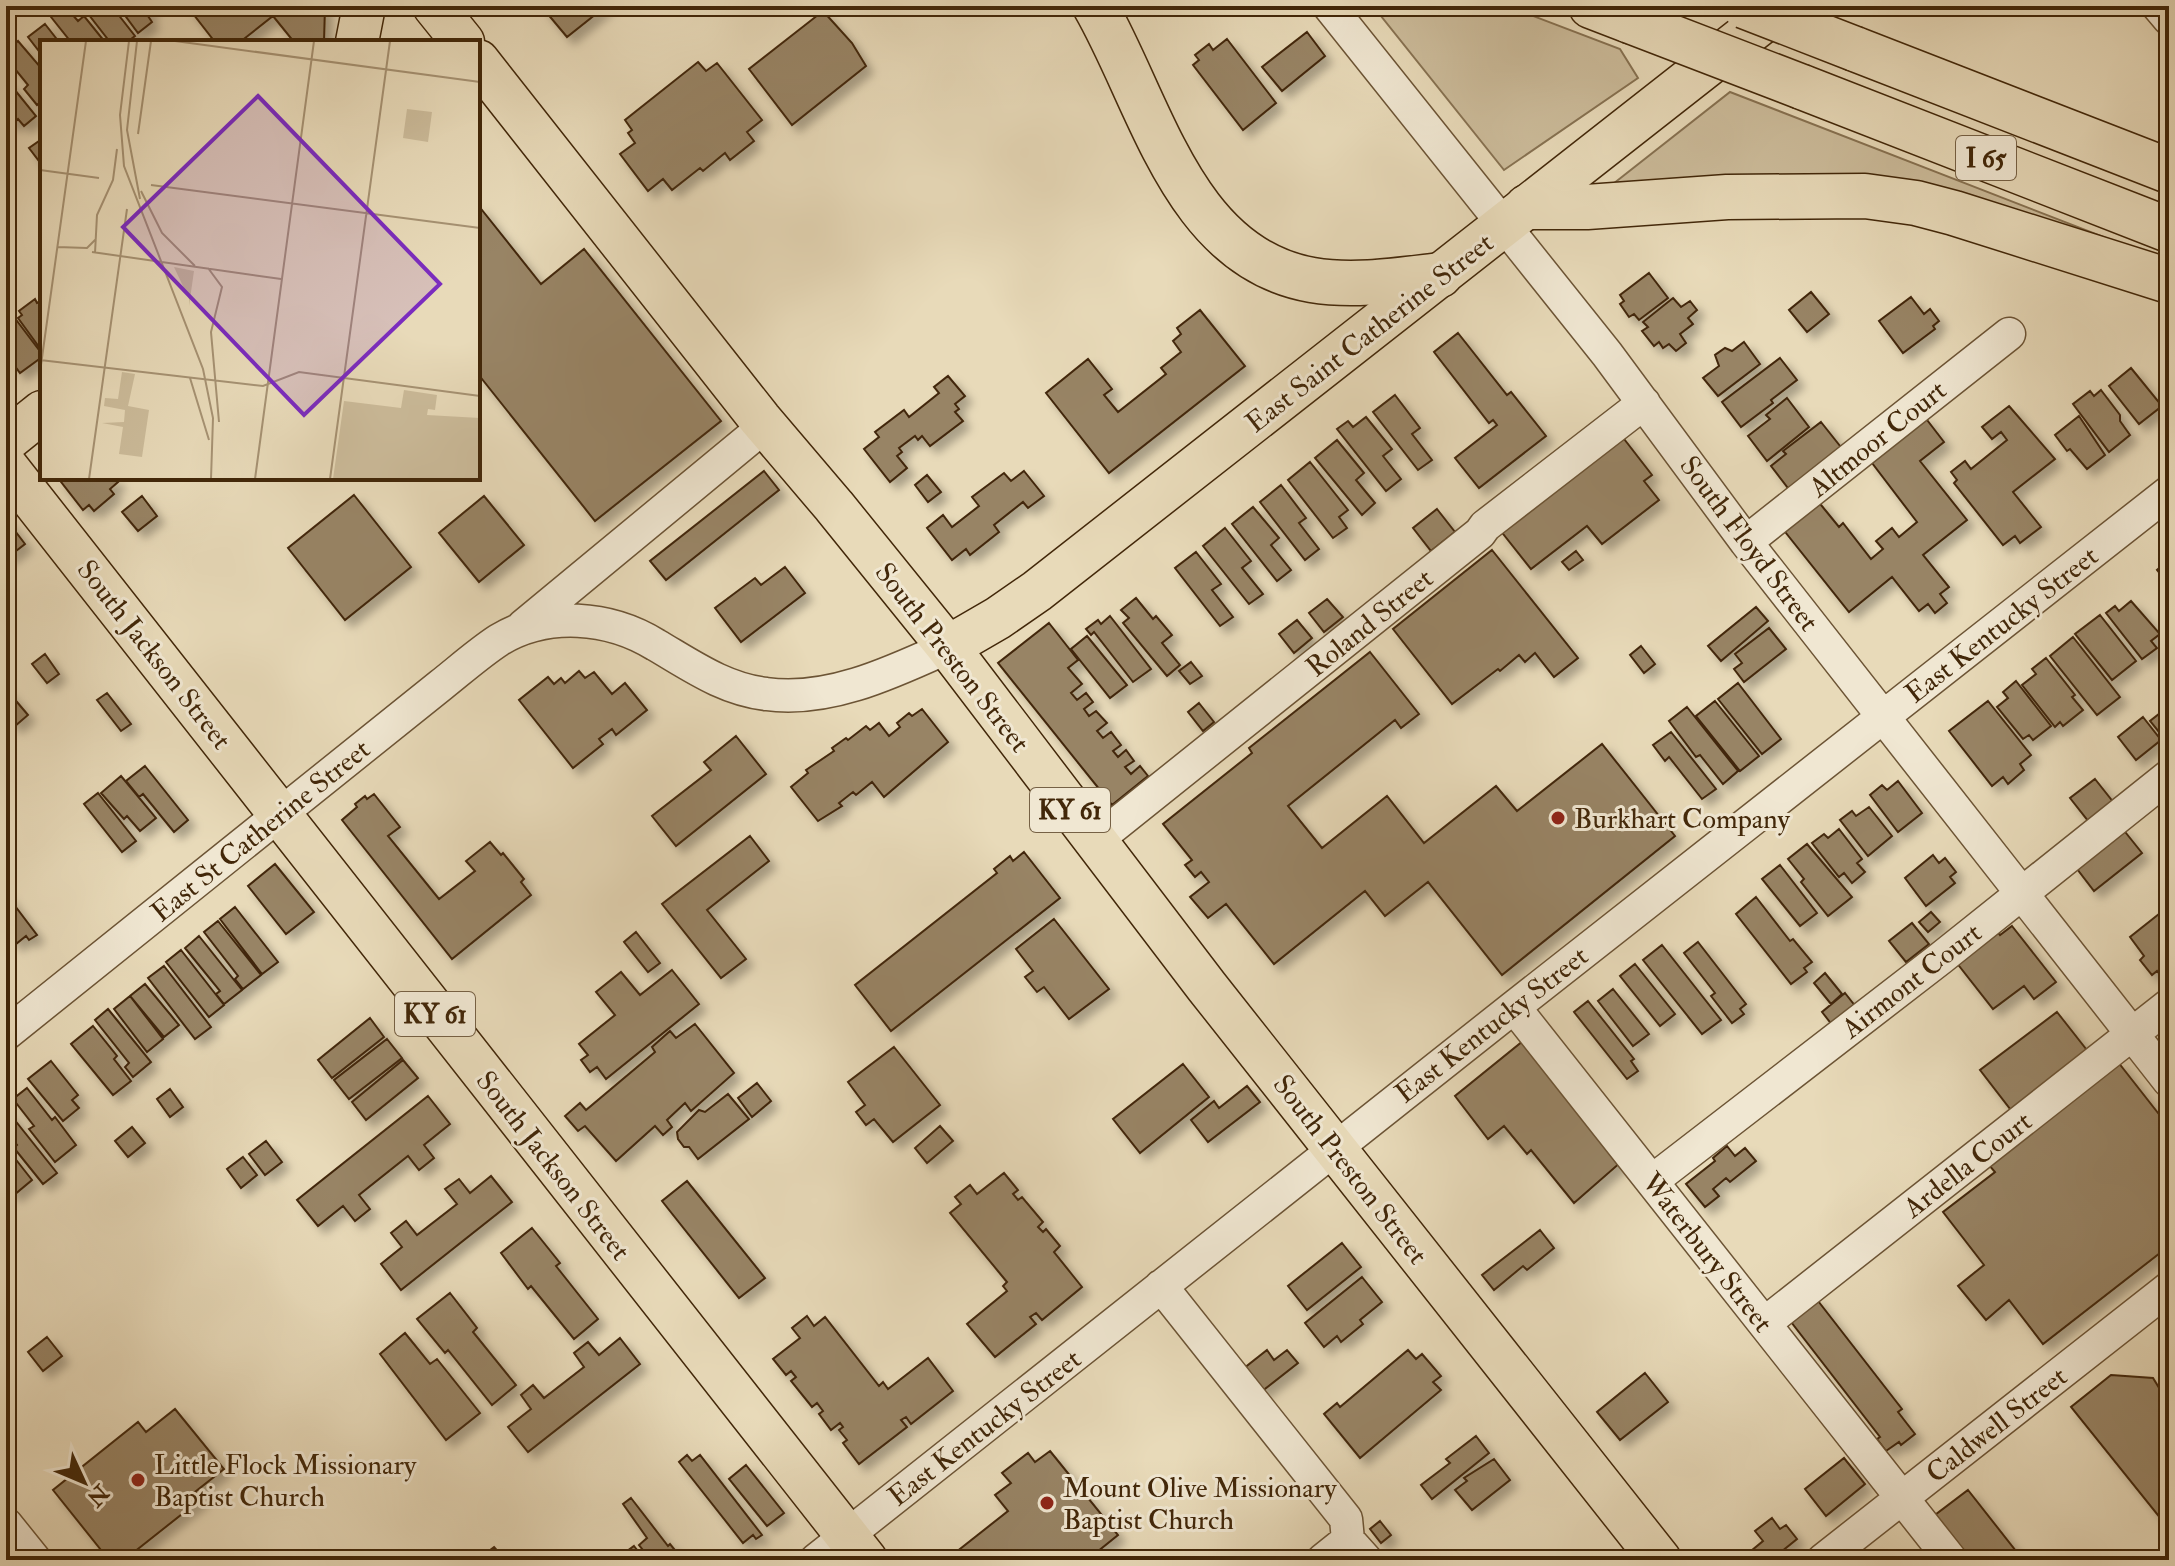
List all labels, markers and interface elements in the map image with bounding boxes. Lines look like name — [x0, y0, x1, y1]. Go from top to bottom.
inset map — [40, 40, 480, 480]
road number: I 65 — [1956, 136, 2016, 180]
street label: East Saint Catherine Street — [1239, 226, 1501, 441]
street label: Altmoor Court — [1801, 373, 1954, 506]
street label: South Floyd Street — [1672, 449, 1826, 638]
street label: East Kentucky Street — [1898, 539, 2105, 711]
street label: South Jackson Street — [69, 553, 239, 757]
street label: South Preston Street — [867, 556, 1037, 760]
street label: Roland Street — [1299, 561, 1441, 685]
street label: East St Catherine Street — [144, 732, 377, 930]
road number: KY 61 — [1030, 788, 1110, 832]
place label: Burkhart Company — [1574, 802, 1790, 837]
marker: Burkhart Company — [1549, 809, 1567, 827]
street label: Airmont Court — [1834, 916, 1989, 1047]
street label: East Kentucky Street — [1388, 939, 1595, 1111]
road number: KY 61 — [395, 992, 475, 1036]
street label: South Jackson Street — [468, 1064, 638, 1268]
street label: South Preston Street — [1265, 1068, 1435, 1272]
street label: Ardella Court — [1896, 1104, 2039, 1227]
street label: Waterbury Street — [1633, 1165, 1780, 1340]
street label: East Kentucky Street — [881, 1342, 1088, 1514]
street label: Caldwell Street — [1920, 1359, 2074, 1491]
north arrow — [44, 1442, 124, 1522]
place label: Little Flock Missionary Baptist Church — [154, 1448, 417, 1515]
marker: Little Flock Missionary Baptist Church — [129, 1471, 147, 1489]
place label: Mount Olive Missionary Baptist Church — [1063, 1471, 1337, 1538]
text: N — [81, 1478, 115, 1512]
marker: Mount Olive Missionary Baptist Church — [1038, 1494, 1056, 1512]

